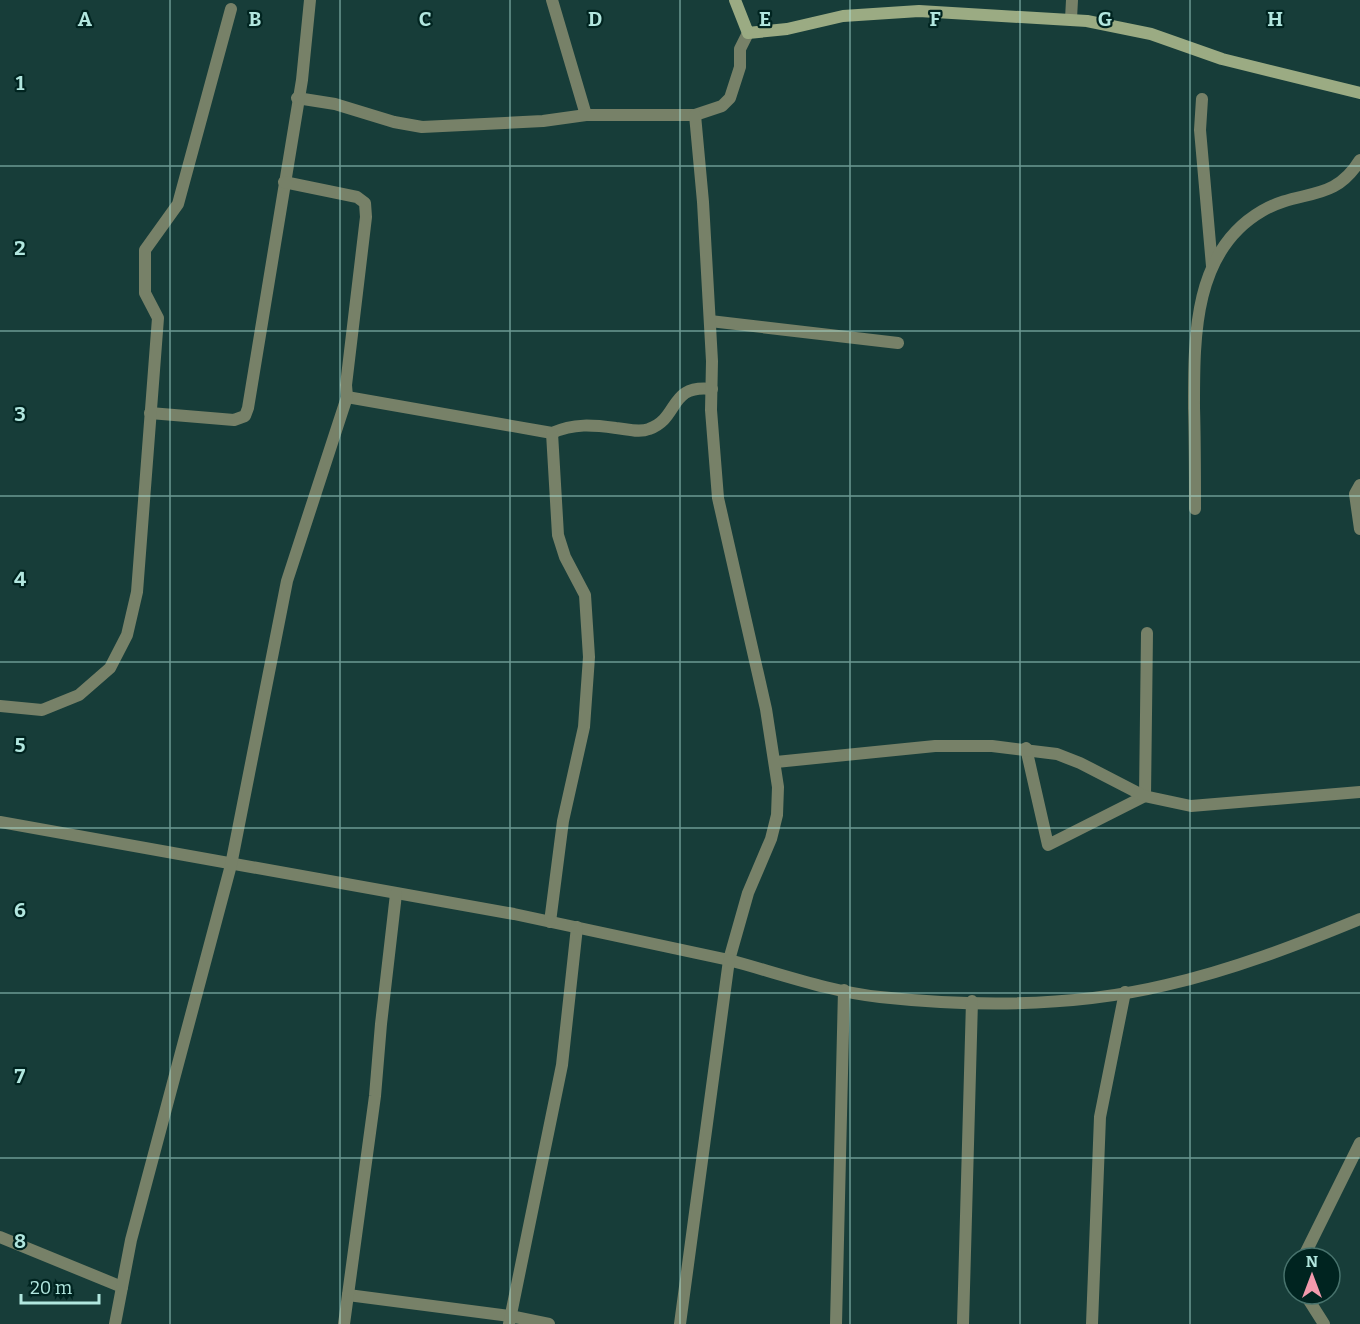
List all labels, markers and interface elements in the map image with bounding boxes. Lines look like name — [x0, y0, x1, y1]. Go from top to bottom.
text: A — [78, 7, 93, 31]
text: B — [249, 7, 262, 31]
text: C — [419, 7, 431, 31]
text: D — [588, 7, 602, 31]
text: E — [759, 7, 771, 31]
text: F — [929, 7, 941, 31]
text: G — [1098, 7, 1112, 31]
text: H — [1267, 7, 1283, 31]
text: 1 — [16, 71, 25, 95]
text: 2 — [14, 236, 26, 260]
text: 3 — [14, 402, 26, 426]
text: 4 — [14, 567, 26, 591]
text: 5 — [15, 733, 26, 757]
text: 6 — [14, 898, 26, 922]
text: 7 — [15, 1064, 26, 1088]
text: 8 — [14, 1229, 26, 1253]
north arrow — [1282, 1246, 1342, 1306]
text: N — [1306, 1252, 1318, 1271]
scale bar — [21, 1267, 99, 1305]
text: 20 m — [30, 1277, 72, 1299]

